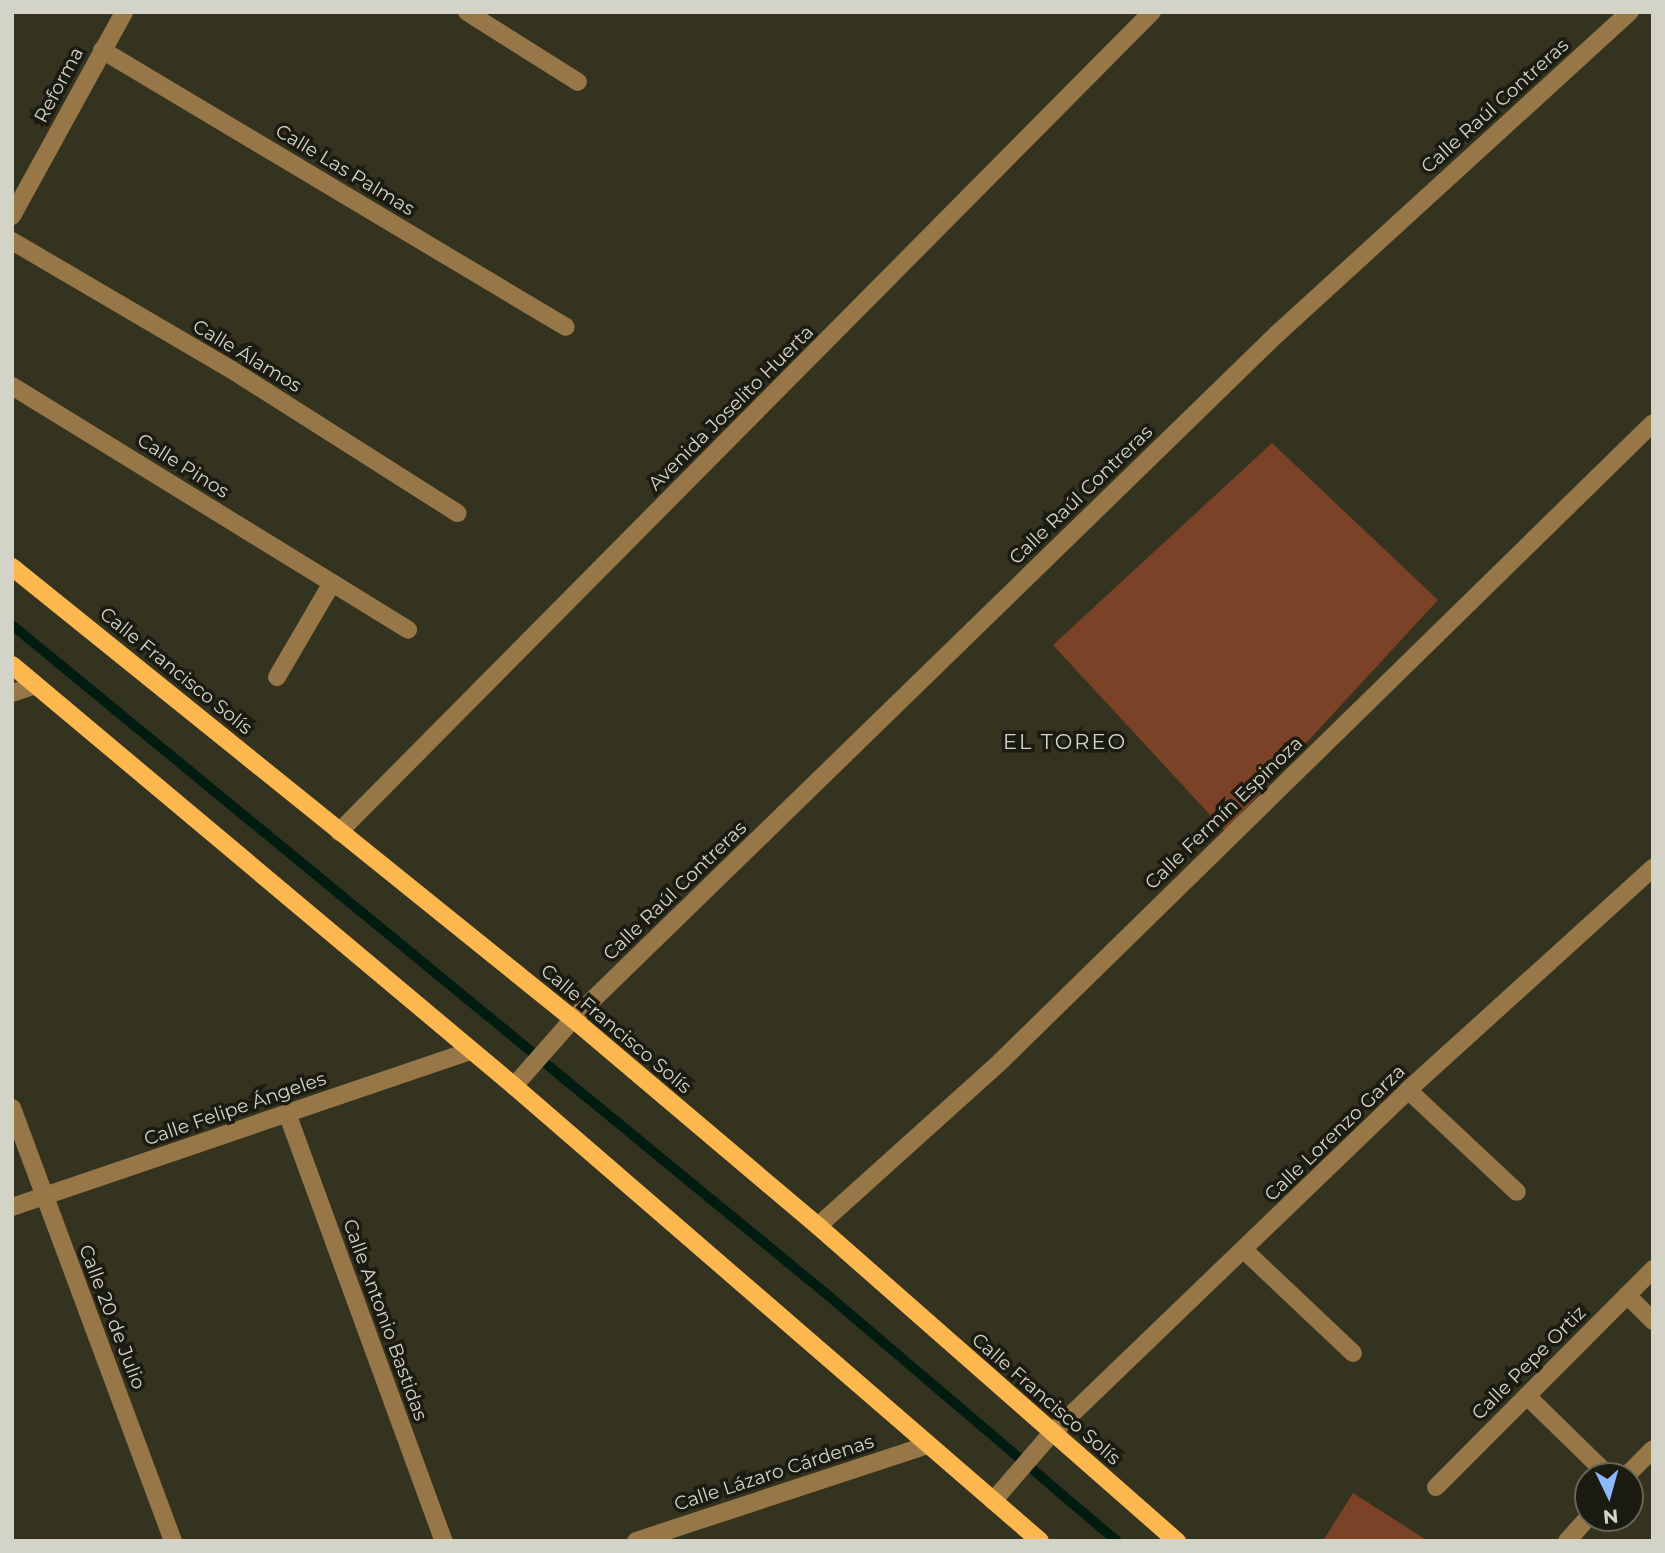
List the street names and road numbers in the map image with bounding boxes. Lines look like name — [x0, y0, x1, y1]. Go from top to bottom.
street label: Calle Raúl Contreras — [1417, 34, 1573, 178]
street label: Reforma — [30, 43, 88, 127]
street label: Calle Las Palmas — [271, 119, 419, 221]
street label: Calle Álamos — [189, 315, 305, 397]
street label: Avenida Joselito Huerta — [644, 321, 818, 495]
street label: Calle Raúl Contreras — [1005, 421, 1157, 569]
street label: Calle Pinos — [133, 429, 233, 503]
street label: Calle Francisco Solís — [95, 603, 257, 739]
street label: Calle Fermín Espinoza — [1140, 732, 1308, 894]
street label: Calle Raúl Contreras — [599, 817, 751, 965]
street label: Calle Francisco Solís — [536, 959, 696, 1099]
street label: Calle Lorenzo Garza — [1260, 1060, 1410, 1206]
street label: Calle Felipe Ángeles — [141, 1067, 329, 1151]
street label: Calle Antonio Bastidas — [338, 1216, 432, 1424]
street label: Calle 20 de Julio — [74, 1241, 150, 1393]
street label: Calle Pepe Ortiz — [1467, 1301, 1591, 1425]
street label: Calle Francisco Solís — [967, 1328, 1125, 1470]
street label: Calle Lázaro Cárdenas — [671, 1430, 877, 1516]

